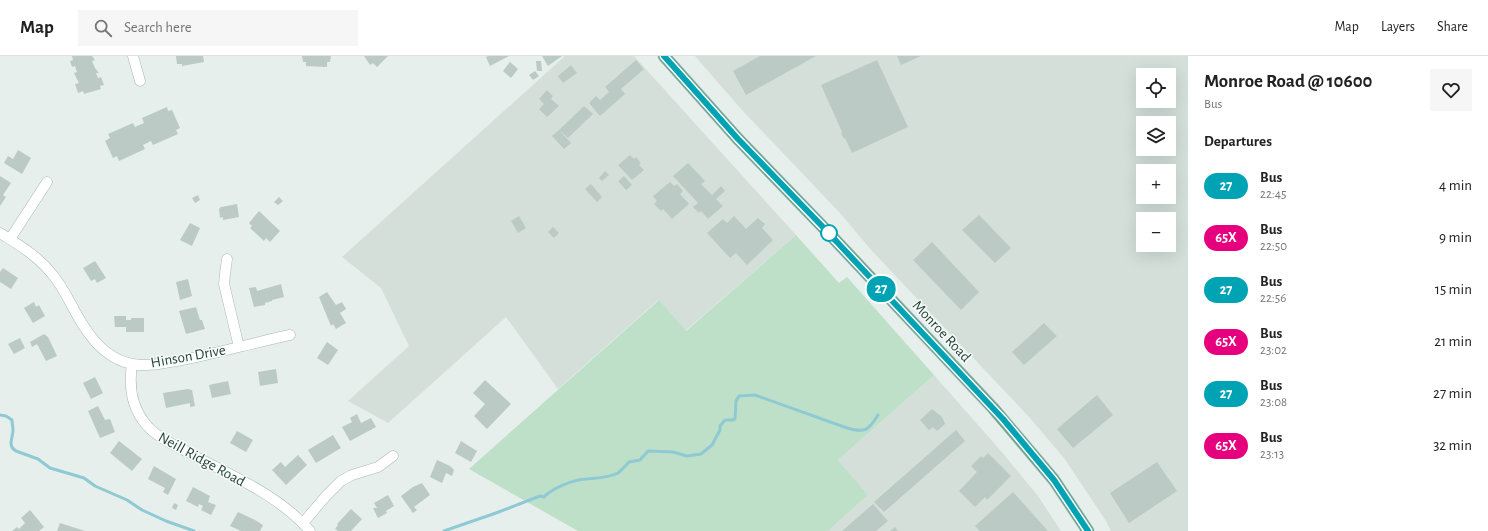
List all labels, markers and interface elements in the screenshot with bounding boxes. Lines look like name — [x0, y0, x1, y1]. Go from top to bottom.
search box — [78, 10, 358, 46]
icon: search — [92, 17, 114, 39]
text: Map — [20, 18, 54, 37]
text: Search here — [124, 20, 192, 35]
text: Map — [1334, 20, 1359, 34]
text: Layers — [1381, 20, 1415, 34]
text: Share — [1437, 20, 1468, 34]
map controls — [1136, 68, 1176, 252]
button: locate — [1136, 68, 1176, 108]
button: heart — [1430, 69, 1472, 111]
text: Monroe Road @ 10600 — [1204, 72, 1372, 91]
text: Bus — [1204, 98, 1222, 111]
button: layers — [1136, 116, 1176, 156]
text: Departures — [1204, 134, 1272, 149]
button: + — [1136, 164, 1176, 204]
text: Bus — [1260, 170, 1282, 185]
text: 4 min — [1439, 178, 1472, 193]
text: 27 — [1220, 179, 1232, 193]
text: 22:45 — [1260, 188, 1287, 201]
button: − — [1136, 212, 1176, 252]
text: Bus — [1260, 222, 1282, 237]
unlabelled marker — [820, 224, 838, 242]
text: 9 min — [1439, 230, 1472, 245]
text: 65X — [1215, 231, 1237, 245]
text: 22:50 — [1260, 240, 1287, 253]
text: Bus — [1260, 274, 1282, 289]
line badge: 27 — [863, 276, 899, 302]
text: 27 — [875, 282, 887, 296]
text: 15 min — [1435, 282, 1472, 297]
text: 27 — [1220, 283, 1232, 297]
text: 22:56 — [1260, 292, 1286, 305]
street label: Monroe Road — [910, 298, 974, 365]
text: Bus — [1260, 326, 1282, 341]
text: 21 min — [1434, 334, 1472, 349]
text: 65X — [1215, 335, 1237, 349]
street label: Hinson Drive — [149, 343, 227, 370]
text: 23:02 — [1260, 344, 1287, 357]
text: Bus — [1260, 378, 1282, 393]
text: 27 min — [1433, 386, 1472, 401]
text: 27 — [1220, 387, 1232, 401]
text: 23:08 — [1260, 396, 1287, 409]
street label: Neill Ridge Road — [156, 429, 248, 490]
text: Bus — [1260, 430, 1282, 445]
text: 32 min — [1433, 438, 1472, 453]
text: 65X — [1215, 439, 1237, 453]
text: 23:13 — [1260, 448, 1284, 461]

